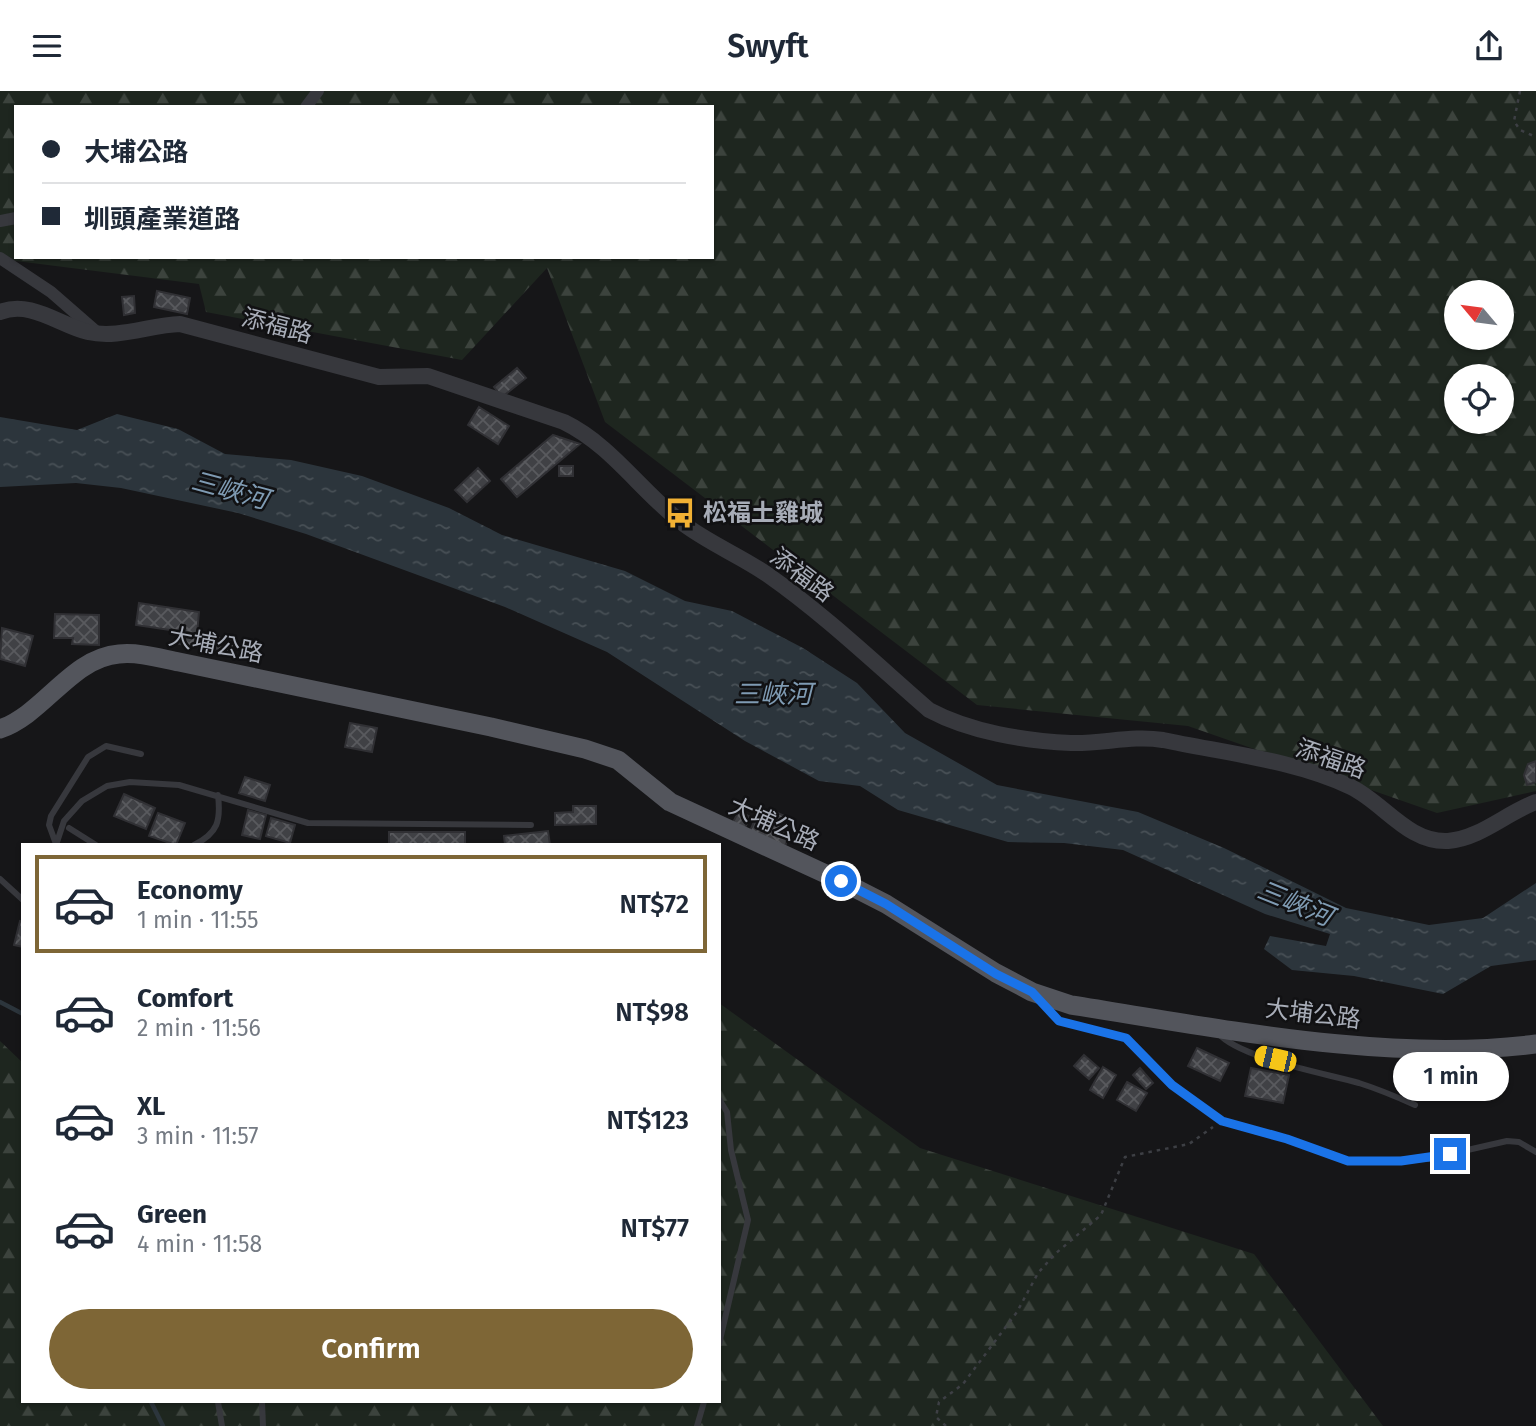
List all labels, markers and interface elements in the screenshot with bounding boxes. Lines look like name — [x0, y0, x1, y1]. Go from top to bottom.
icon: menu — [28, 27, 66, 65]
text: Swyft — [727, 27, 809, 65]
icon: share — [1470, 27, 1508, 65]
text: 大埔公路 — [84, 137, 188, 168]
text: 圳頭產業道路 — [84, 204, 240, 235]
north arrow — [1444, 280, 1514, 350]
map controls — [1444, 280, 1514, 434]
street label: 添福路 — [239, 303, 315, 349]
button: locate — [1444, 364, 1514, 434]
water label: 三峽河 — [188, 465, 276, 517]
bus stop icon: 松福土雞城 — [663, 496, 697, 530]
place label: 松福土雞城 — [703, 499, 823, 527]
street label: 添福路 — [765, 542, 839, 608]
street label: 大埔公路 — [166, 622, 266, 668]
water label: 三峽河 — [734, 679, 817, 710]
street label: 添福路 — [1292, 734, 1370, 784]
street label: 大埔公路 — [724, 792, 824, 856]
route start — [825, 865, 857, 897]
icon: car — [53, 873, 116, 936]
water label: 三峽河 — [1253, 874, 1341, 934]
text: Economy — [137, 875, 243, 906]
text: NT$72 — [620, 889, 689, 920]
text: 1 min · 11:55 — [137, 906, 259, 934]
icon: car — [53, 981, 116, 1044]
text: Comfort — [137, 983, 233, 1014]
street label: 大埔公路 — [1264, 994, 1362, 1034]
text: NT$98 — [615, 997, 689, 1028]
text: 2 min · 11:56 — [137, 1014, 261, 1042]
car — [1253, 1044, 1298, 1074]
callout: 1 min — [1392, 1053, 1508, 1101]
text: 1 min — [1423, 1062, 1479, 1090]
icon: car — [53, 1089, 116, 1152]
text: XL — [137, 1091, 165, 1122]
text: NT$123 — [607, 1105, 689, 1136]
text: 3 min · 11:57 — [137, 1122, 258, 1150]
route end — [1434, 1138, 1466, 1170]
icon: car — [53, 1197, 116, 1260]
text: Green — [137, 1199, 207, 1230]
text: NT$77 — [621, 1213, 689, 1244]
text: 4 min · 11:58 — [137, 1230, 262, 1258]
button: Confirm — [49, 1309, 693, 1389]

